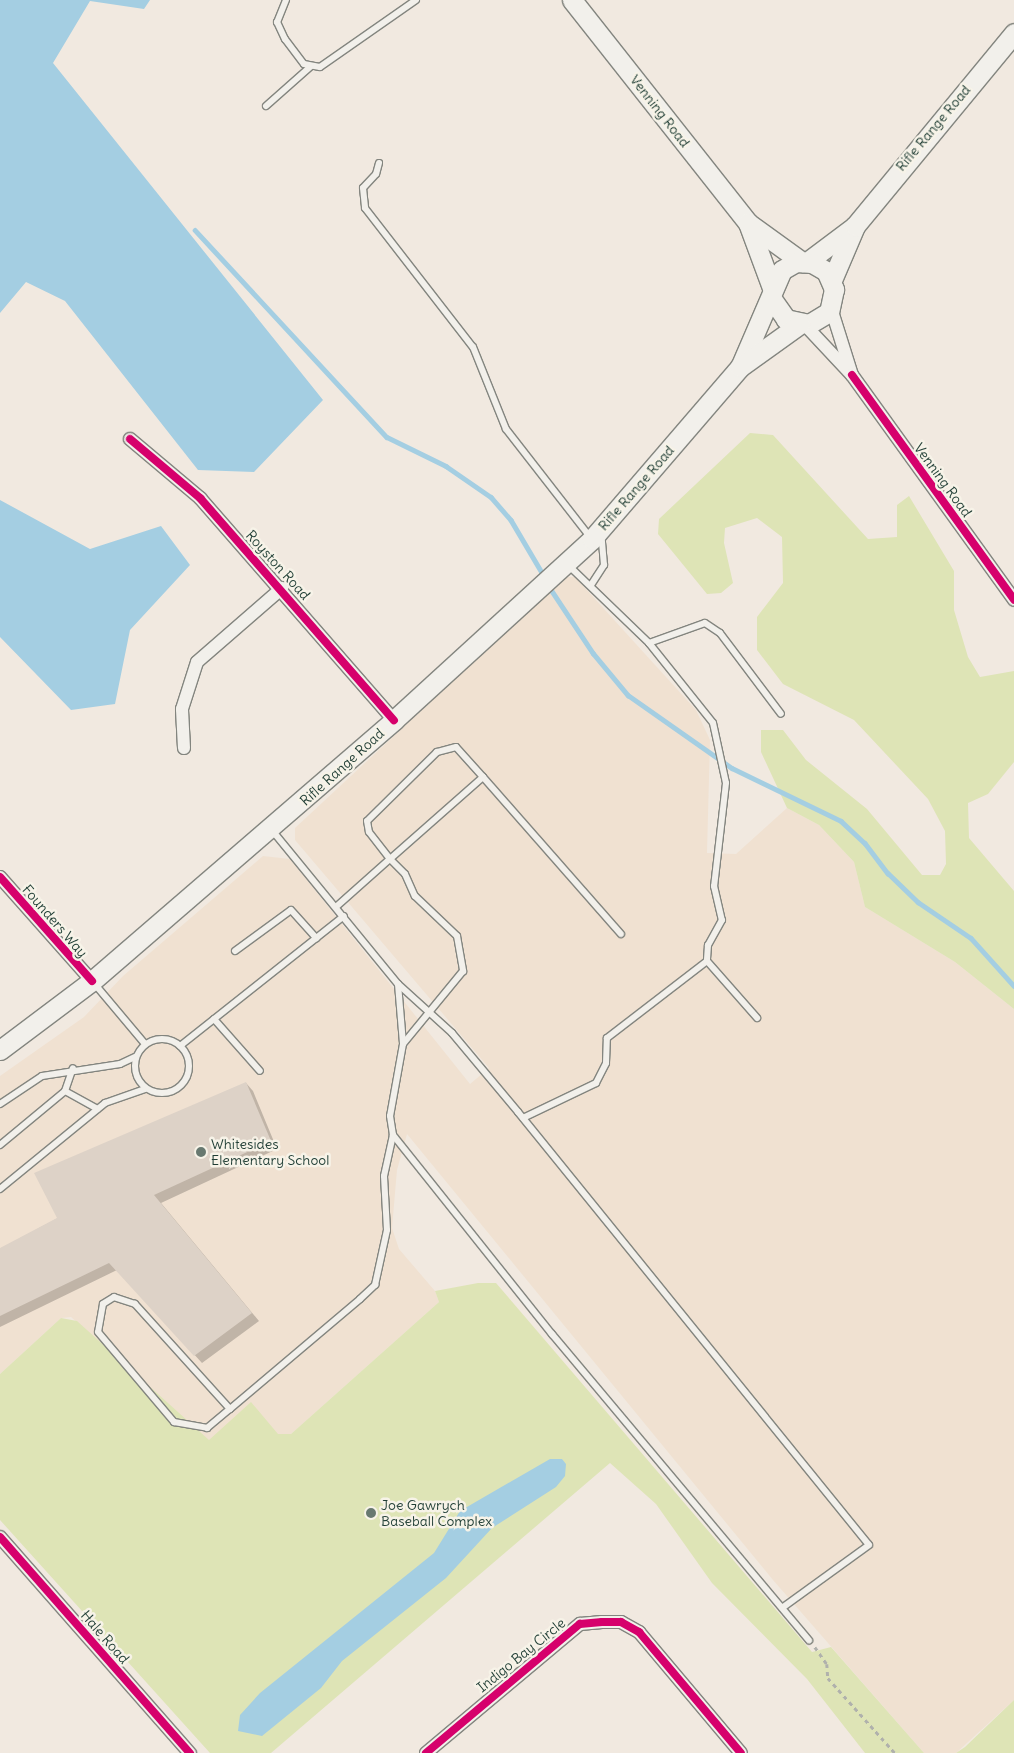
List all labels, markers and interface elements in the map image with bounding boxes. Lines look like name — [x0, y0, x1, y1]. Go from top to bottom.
street label: Venning Road — [627, 71, 693, 151]
street label: Rifle Range Road — [892, 82, 974, 174]
street label: Venning Road — [911, 440, 975, 520]
street label: Rifle Range Road — [595, 442, 677, 534]
street label: Royston Road — [242, 527, 314, 603]
street label: Rifle Range Road — [297, 725, 387, 809]
street label: Founders Way — [19, 881, 91, 961]
place label: Whitesides Elementary School — [211, 1136, 329, 1168]
marker: Whitesides Elementary School — [195, 1146, 207, 1158]
place label: Joe Gawrych Baseball Complex — [381, 1497, 492, 1530]
marker: Joe Gawrych Baseball Complex — [365, 1507, 377, 1519]
street label: Hale Road — [77, 1607, 133, 1667]
street label: Indigo Bay Circle — [474, 1614, 568, 1696]

